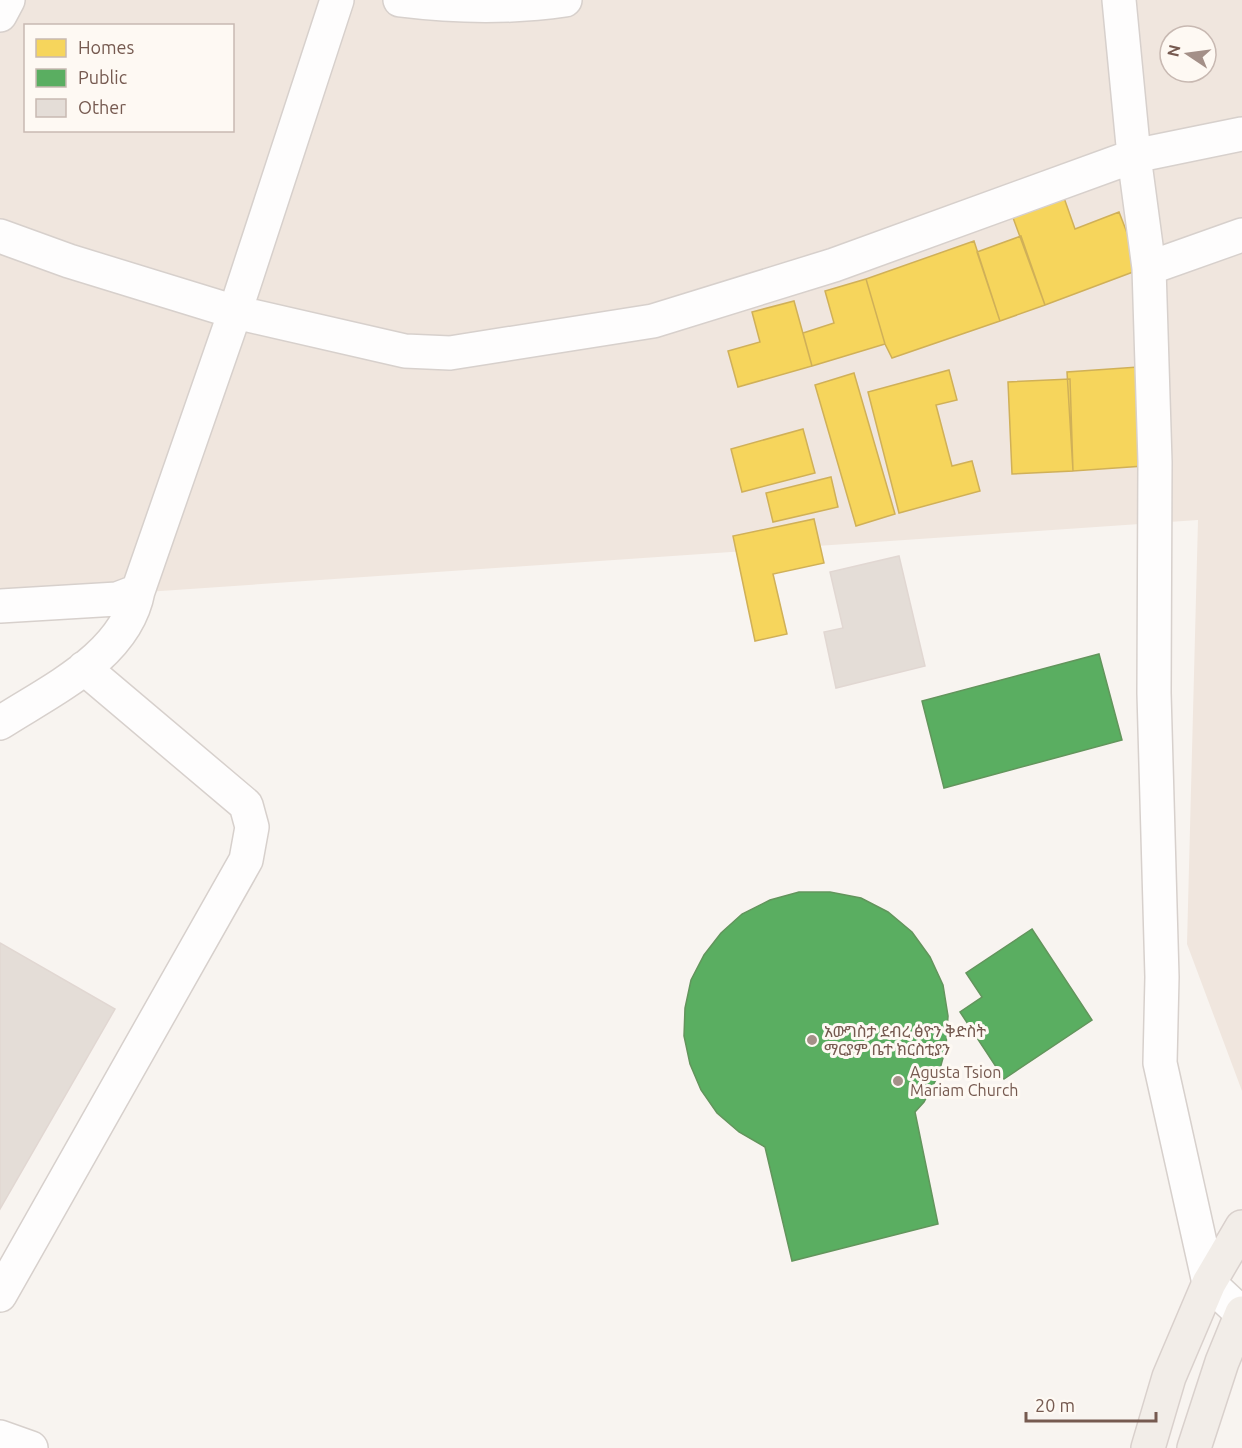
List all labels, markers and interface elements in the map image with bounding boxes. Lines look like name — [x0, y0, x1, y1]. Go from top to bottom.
legend — [24, 24, 234, 132]
north arrow — [1158, 24, 1218, 84]
text: Homes — [78, 37, 135, 57]
text: N — [1163, 43, 1183, 58]
text: Public — [78, 67, 127, 87]
text: Other — [78, 97, 126, 117]
place label: አውግስታ ደብረ ፅዮን ቅድስት ማርያም ቤተ ክርስቲያን — [824, 1022, 986, 1058]
marker: አውግስታ ደብረ ፅዮን ቅድስት ማርያም ቤተ ክርስቲያን — [805, 1033, 819, 1047]
place label: Agusta Tsion Mariam Church — [910, 1063, 1018, 1099]
marker: Agusta Tsion Mariam Church — [891, 1074, 905, 1088]
scale bar — [1026, 1385, 1156, 1423]
text: 20 m — [1035, 1395, 1075, 1415]

